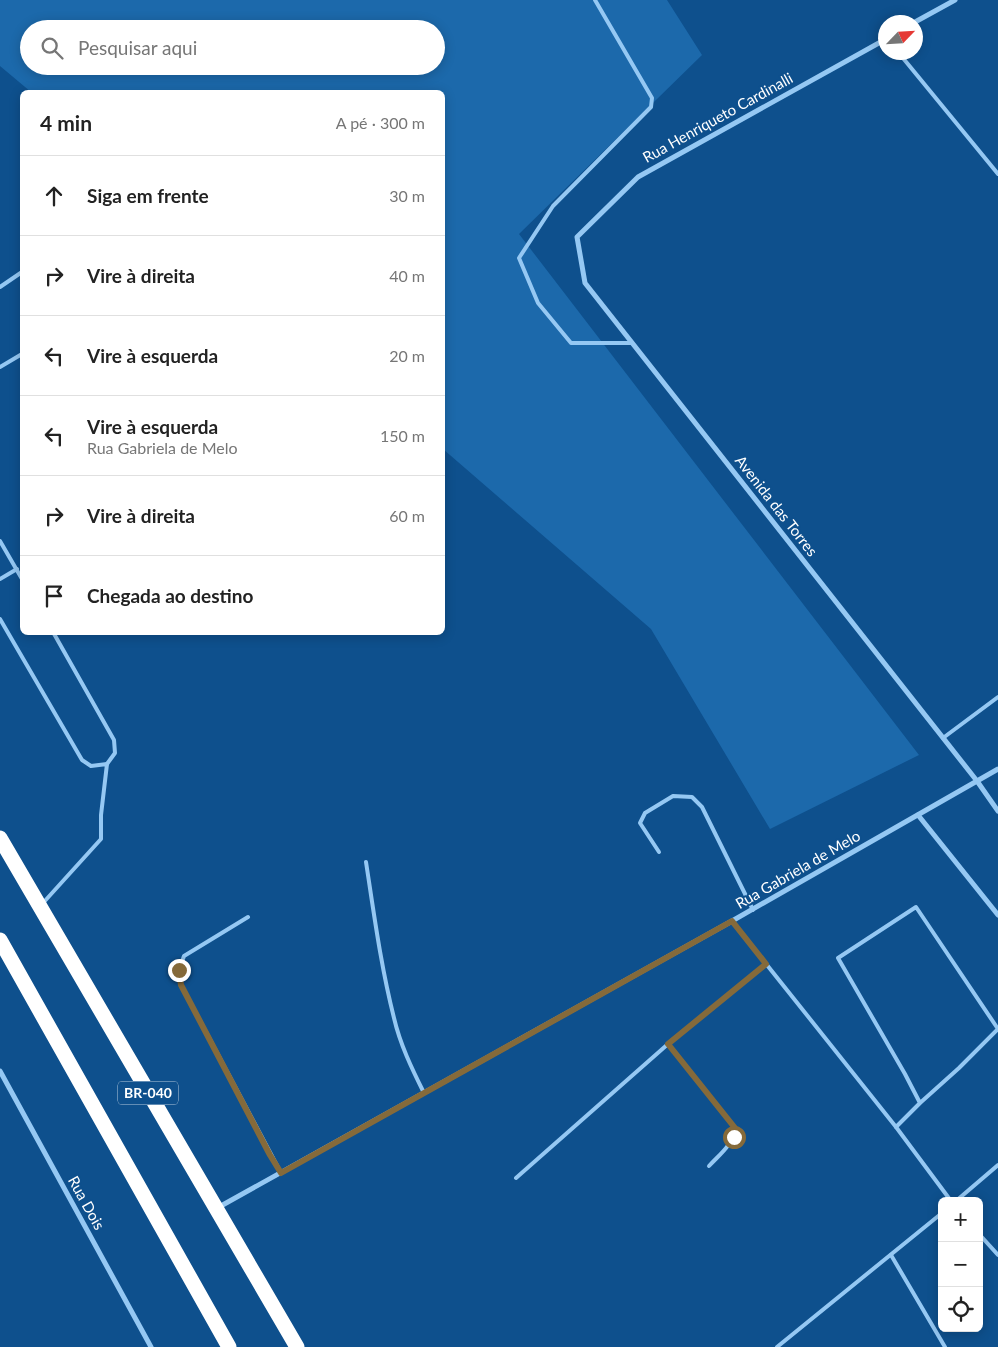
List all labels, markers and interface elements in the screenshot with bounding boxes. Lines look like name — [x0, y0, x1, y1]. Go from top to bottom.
north arrow — [878, 15, 923, 60]
search box — [20, 20, 445, 75]
icon: search — [38, 34, 66, 62]
text: Pesquisar aqui — [78, 36, 197, 59]
street label: Rua Henriqueto Cardinalli — [639, 68, 796, 166]
text: 4 min — [40, 110, 92, 135]
text: A pé · 300 m — [336, 113, 425, 132]
icon: ahead — [40, 182, 68, 210]
text: Siga em frente — [87, 184, 209, 207]
text: 30 m — [389, 186, 425, 205]
icon: right — [40, 262, 68, 290]
text: Vire à direita — [87, 264, 195, 287]
text: 40 m — [389, 266, 425, 285]
icon: left — [40, 342, 68, 370]
text: Vire à esquerda — [87, 344, 218, 367]
text: 20 m — [389, 346, 425, 365]
text: Vire à esquerda — [87, 415, 218, 438]
icon: left — [40, 422, 68, 450]
text: 150 m — [380, 426, 425, 445]
text: Rua Gabriela de Melo — [87, 438, 238, 457]
street label: Avenida das Torres — [732, 451, 822, 559]
icon: right — [40, 502, 68, 530]
text: Vire à direita — [87, 504, 195, 527]
text: 60 m — [389, 506, 425, 525]
icon: arrive — [40, 582, 68, 610]
text: Chegada ao destino — [87, 584, 253, 607]
street label: Rua Gabriela de Melo — [732, 826, 863, 912]
route end — [168, 959, 191, 982]
road number: BR-040 — [118, 1082, 178, 1104]
route start — [723, 1126, 746, 1149]
street label: Rua Dois — [65, 1173, 109, 1233]
map controls — [938, 1197, 983, 1332]
button: + — [938, 1197, 983, 1242]
button: − — [938, 1242, 983, 1287]
button: locate — [938, 1287, 983, 1332]

